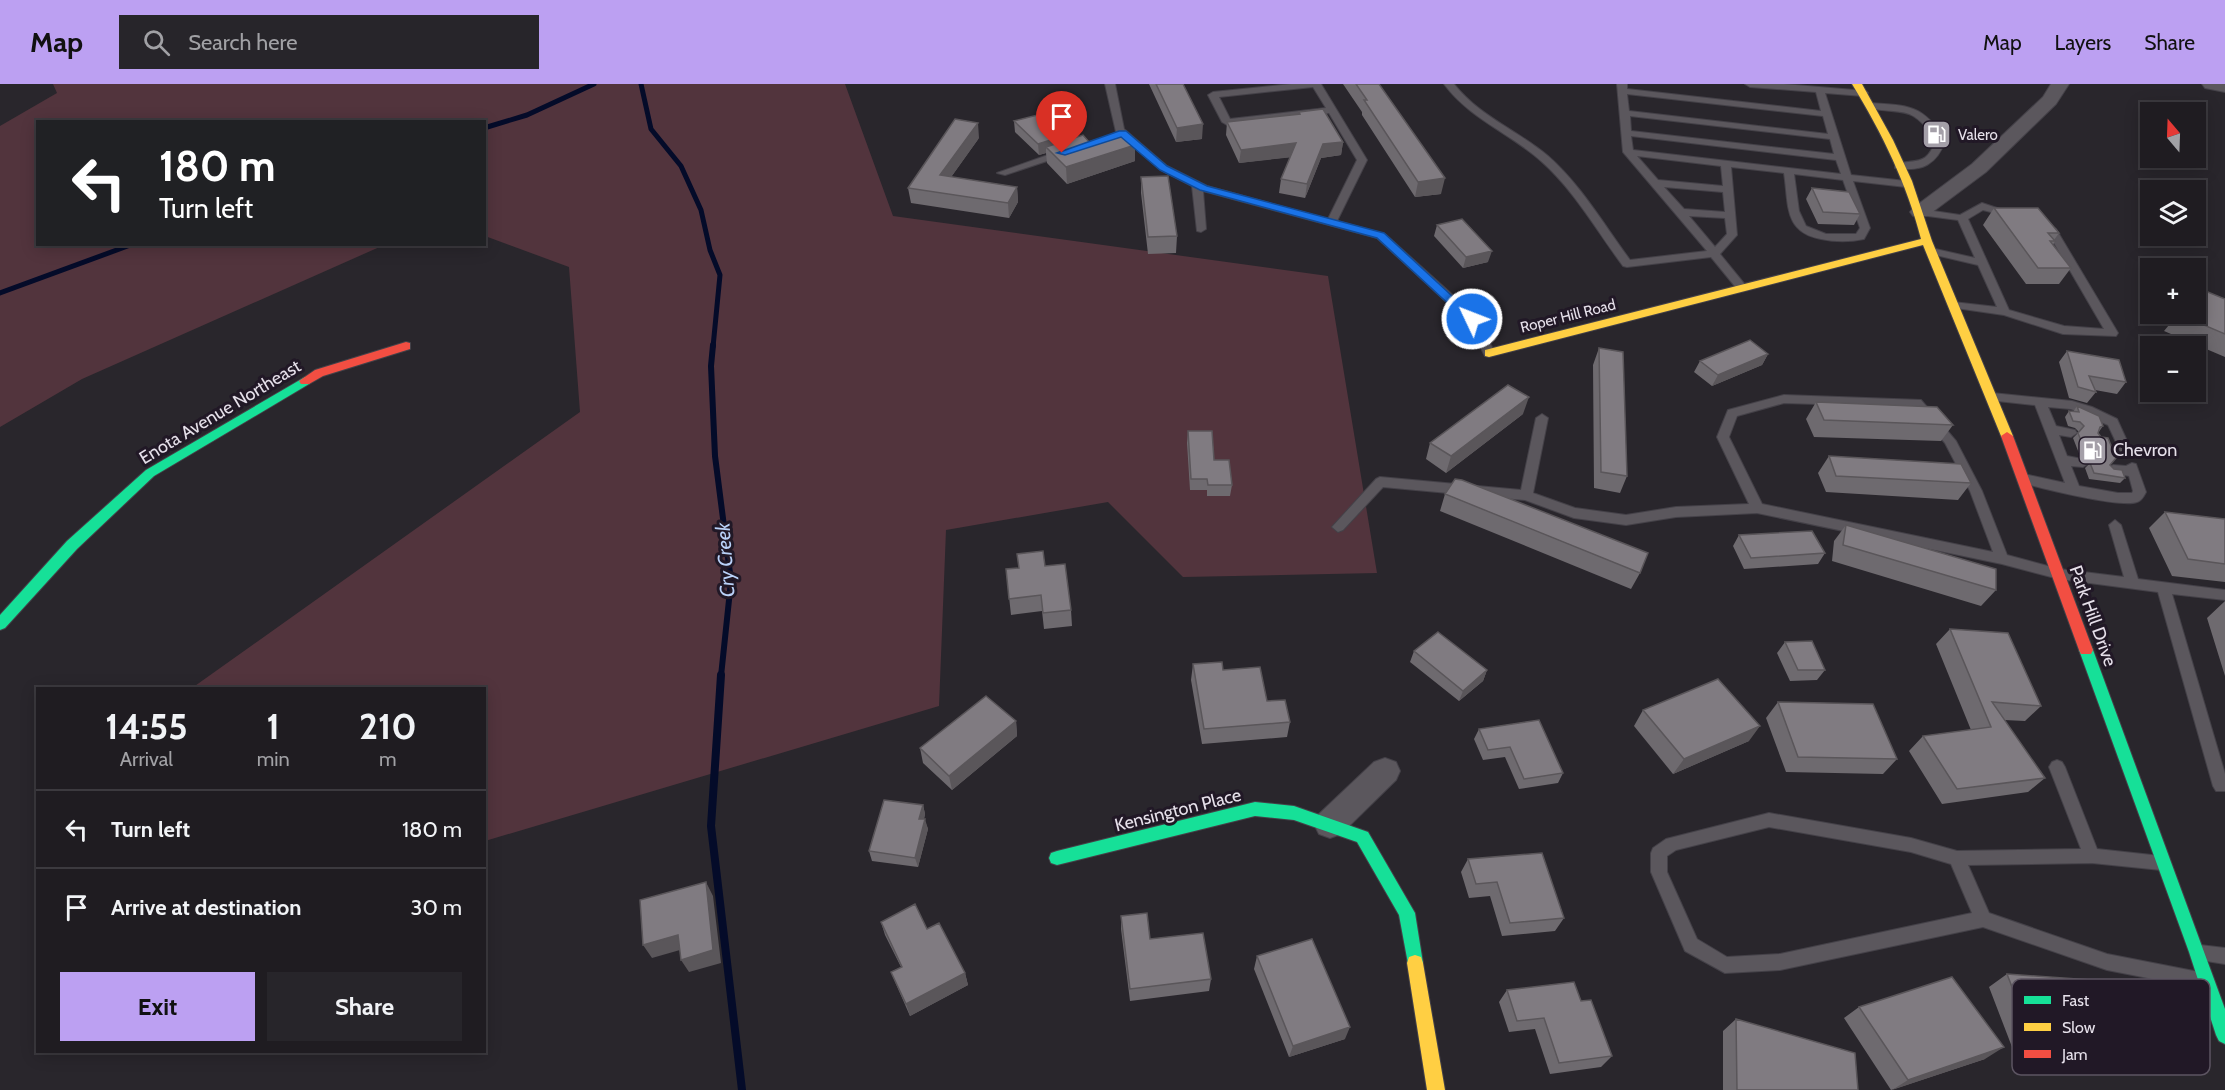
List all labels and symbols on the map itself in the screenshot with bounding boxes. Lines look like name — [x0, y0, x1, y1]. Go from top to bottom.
pin — [1036, 91, 1087, 153]
north arrow — [2140, 102, 2206, 168]
fuel station icon: Valero — [1921, 119, 1953, 151]
place label: Valero — [1958, 126, 1998, 144]
position arrow — [1440, 287, 1504, 351]
street label: Roper Hill Road — [1518, 295, 1618, 337]
street label: Enota Avenue Northeast — [135, 355, 305, 469]
fuel station icon: Chevron — [2076, 434, 2108, 466]
place label: Chevron — [2113, 439, 2177, 461]
water label: Cry Creek — [710, 520, 740, 598]
street label: Park Hill Drive — [2065, 563, 2121, 669]
street label: Kensington Place — [1113, 784, 1243, 836]
legend — [2012, 979, 2210, 1075]
text: Fast — [2062, 991, 2090, 1010]
text: Slow — [2062, 1018, 2096, 1037]
text: Jam — [2061, 1045, 2088, 1064]

